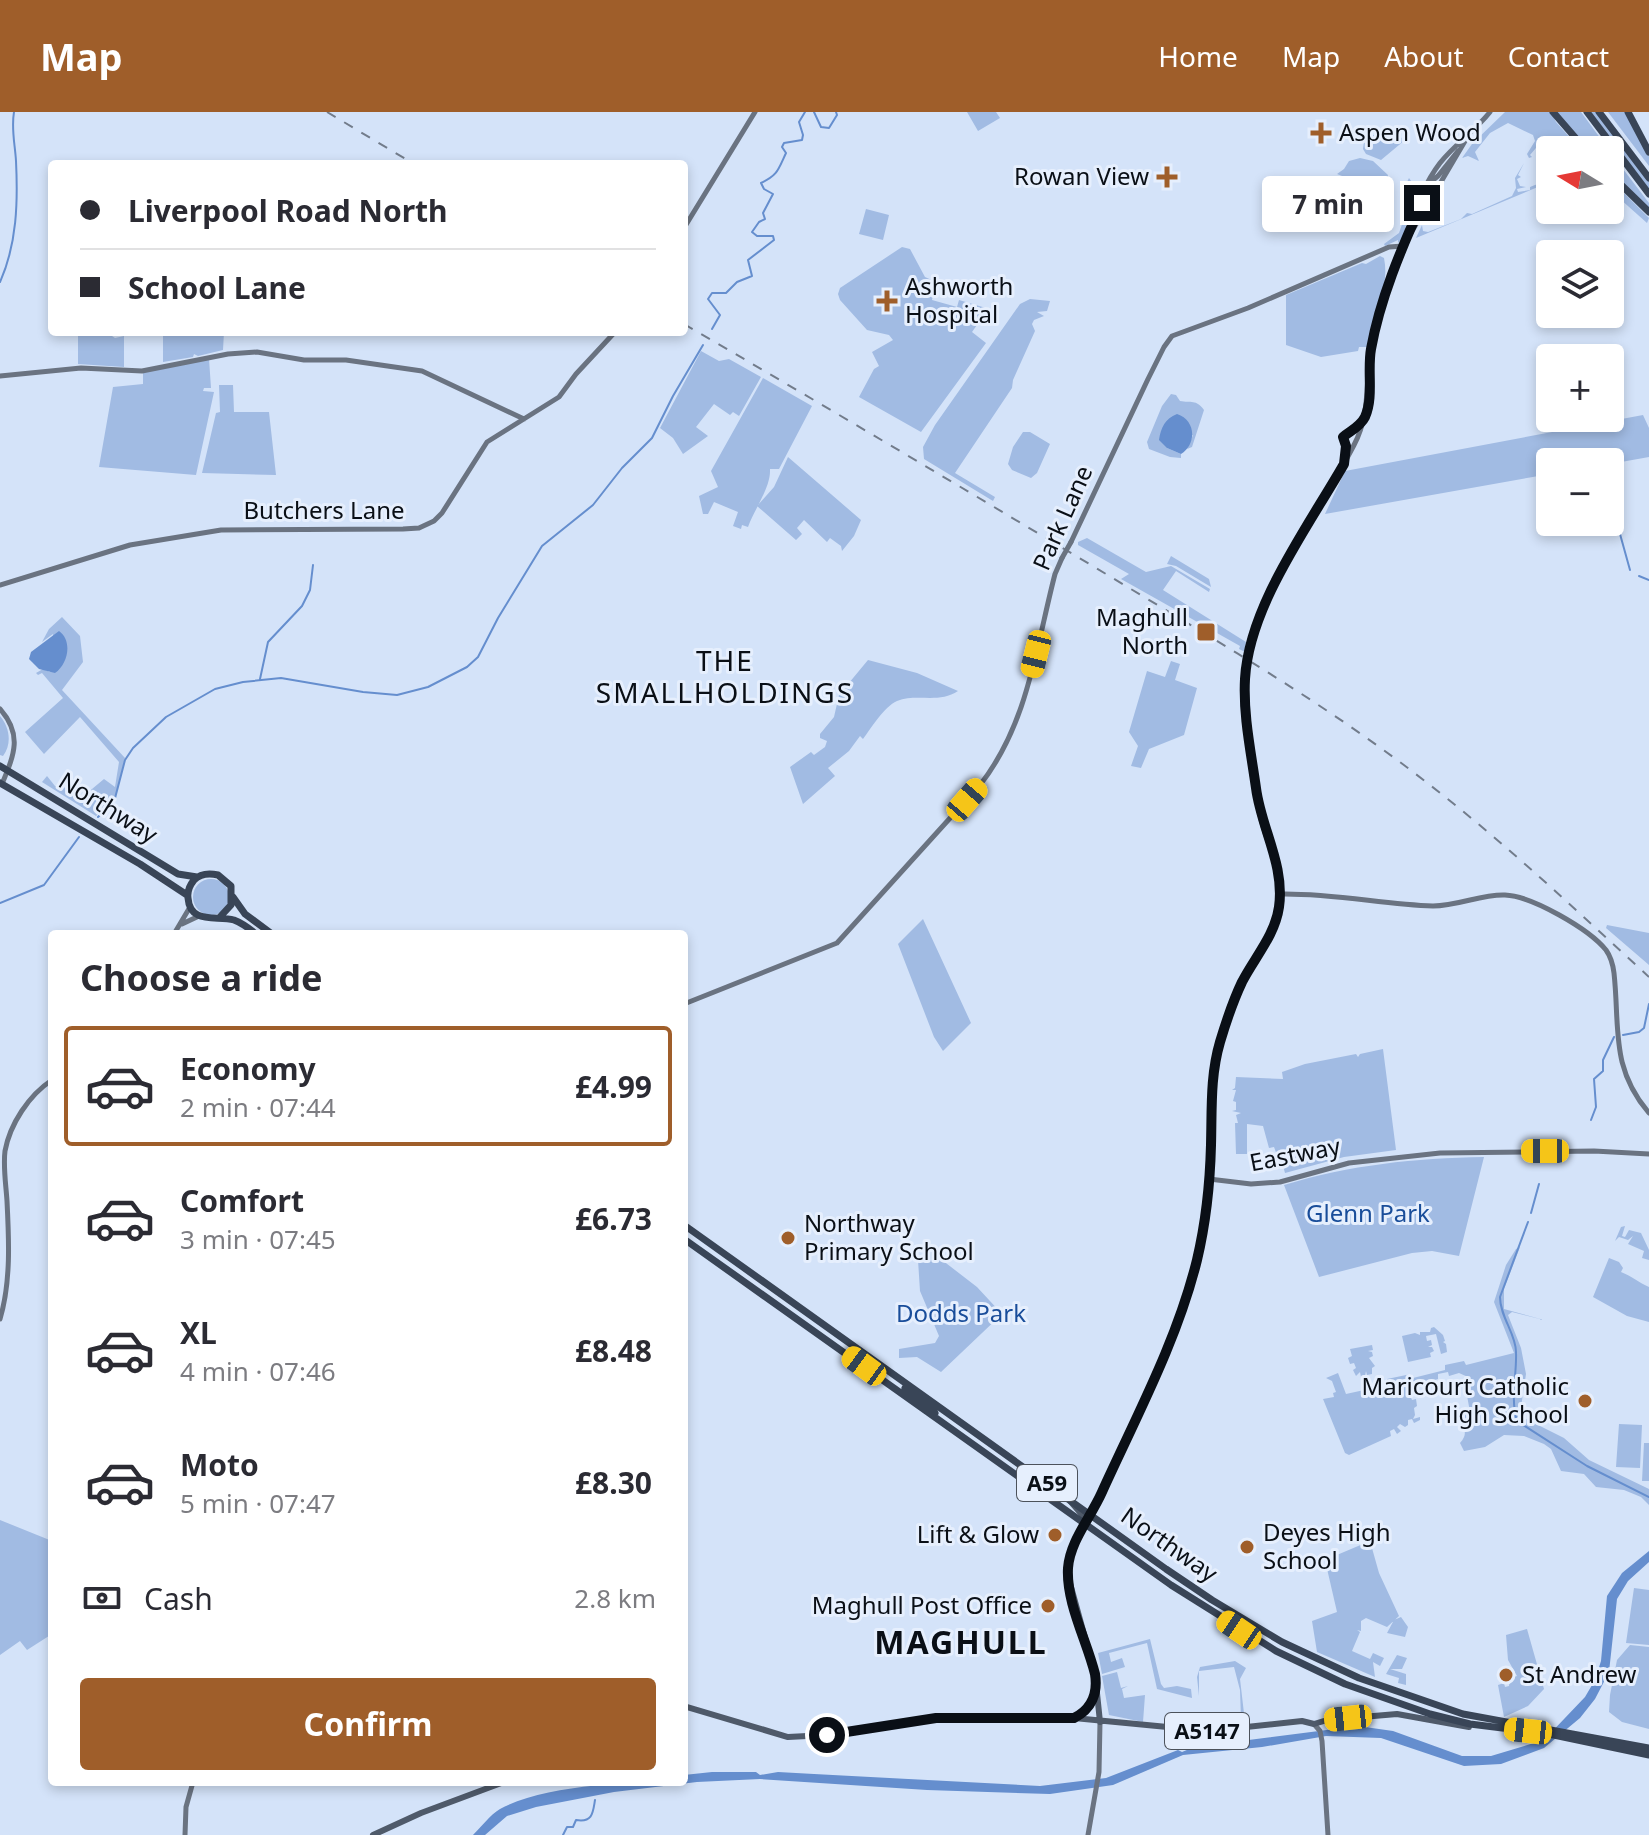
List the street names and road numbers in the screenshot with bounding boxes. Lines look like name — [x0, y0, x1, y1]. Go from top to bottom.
street label: Park Lane — [1024, 460, 1099, 575]
street label: Butchers Lane — [243, 493, 405, 526]
street label: Northway — [53, 763, 165, 850]
street label: Eastway — [1247, 1128, 1344, 1178]
road number: A59 — [1017, 1465, 1077, 1501]
street label: Northway — [1115, 1498, 1225, 1589]
road number: A5147 — [1165, 1713, 1249, 1749]

